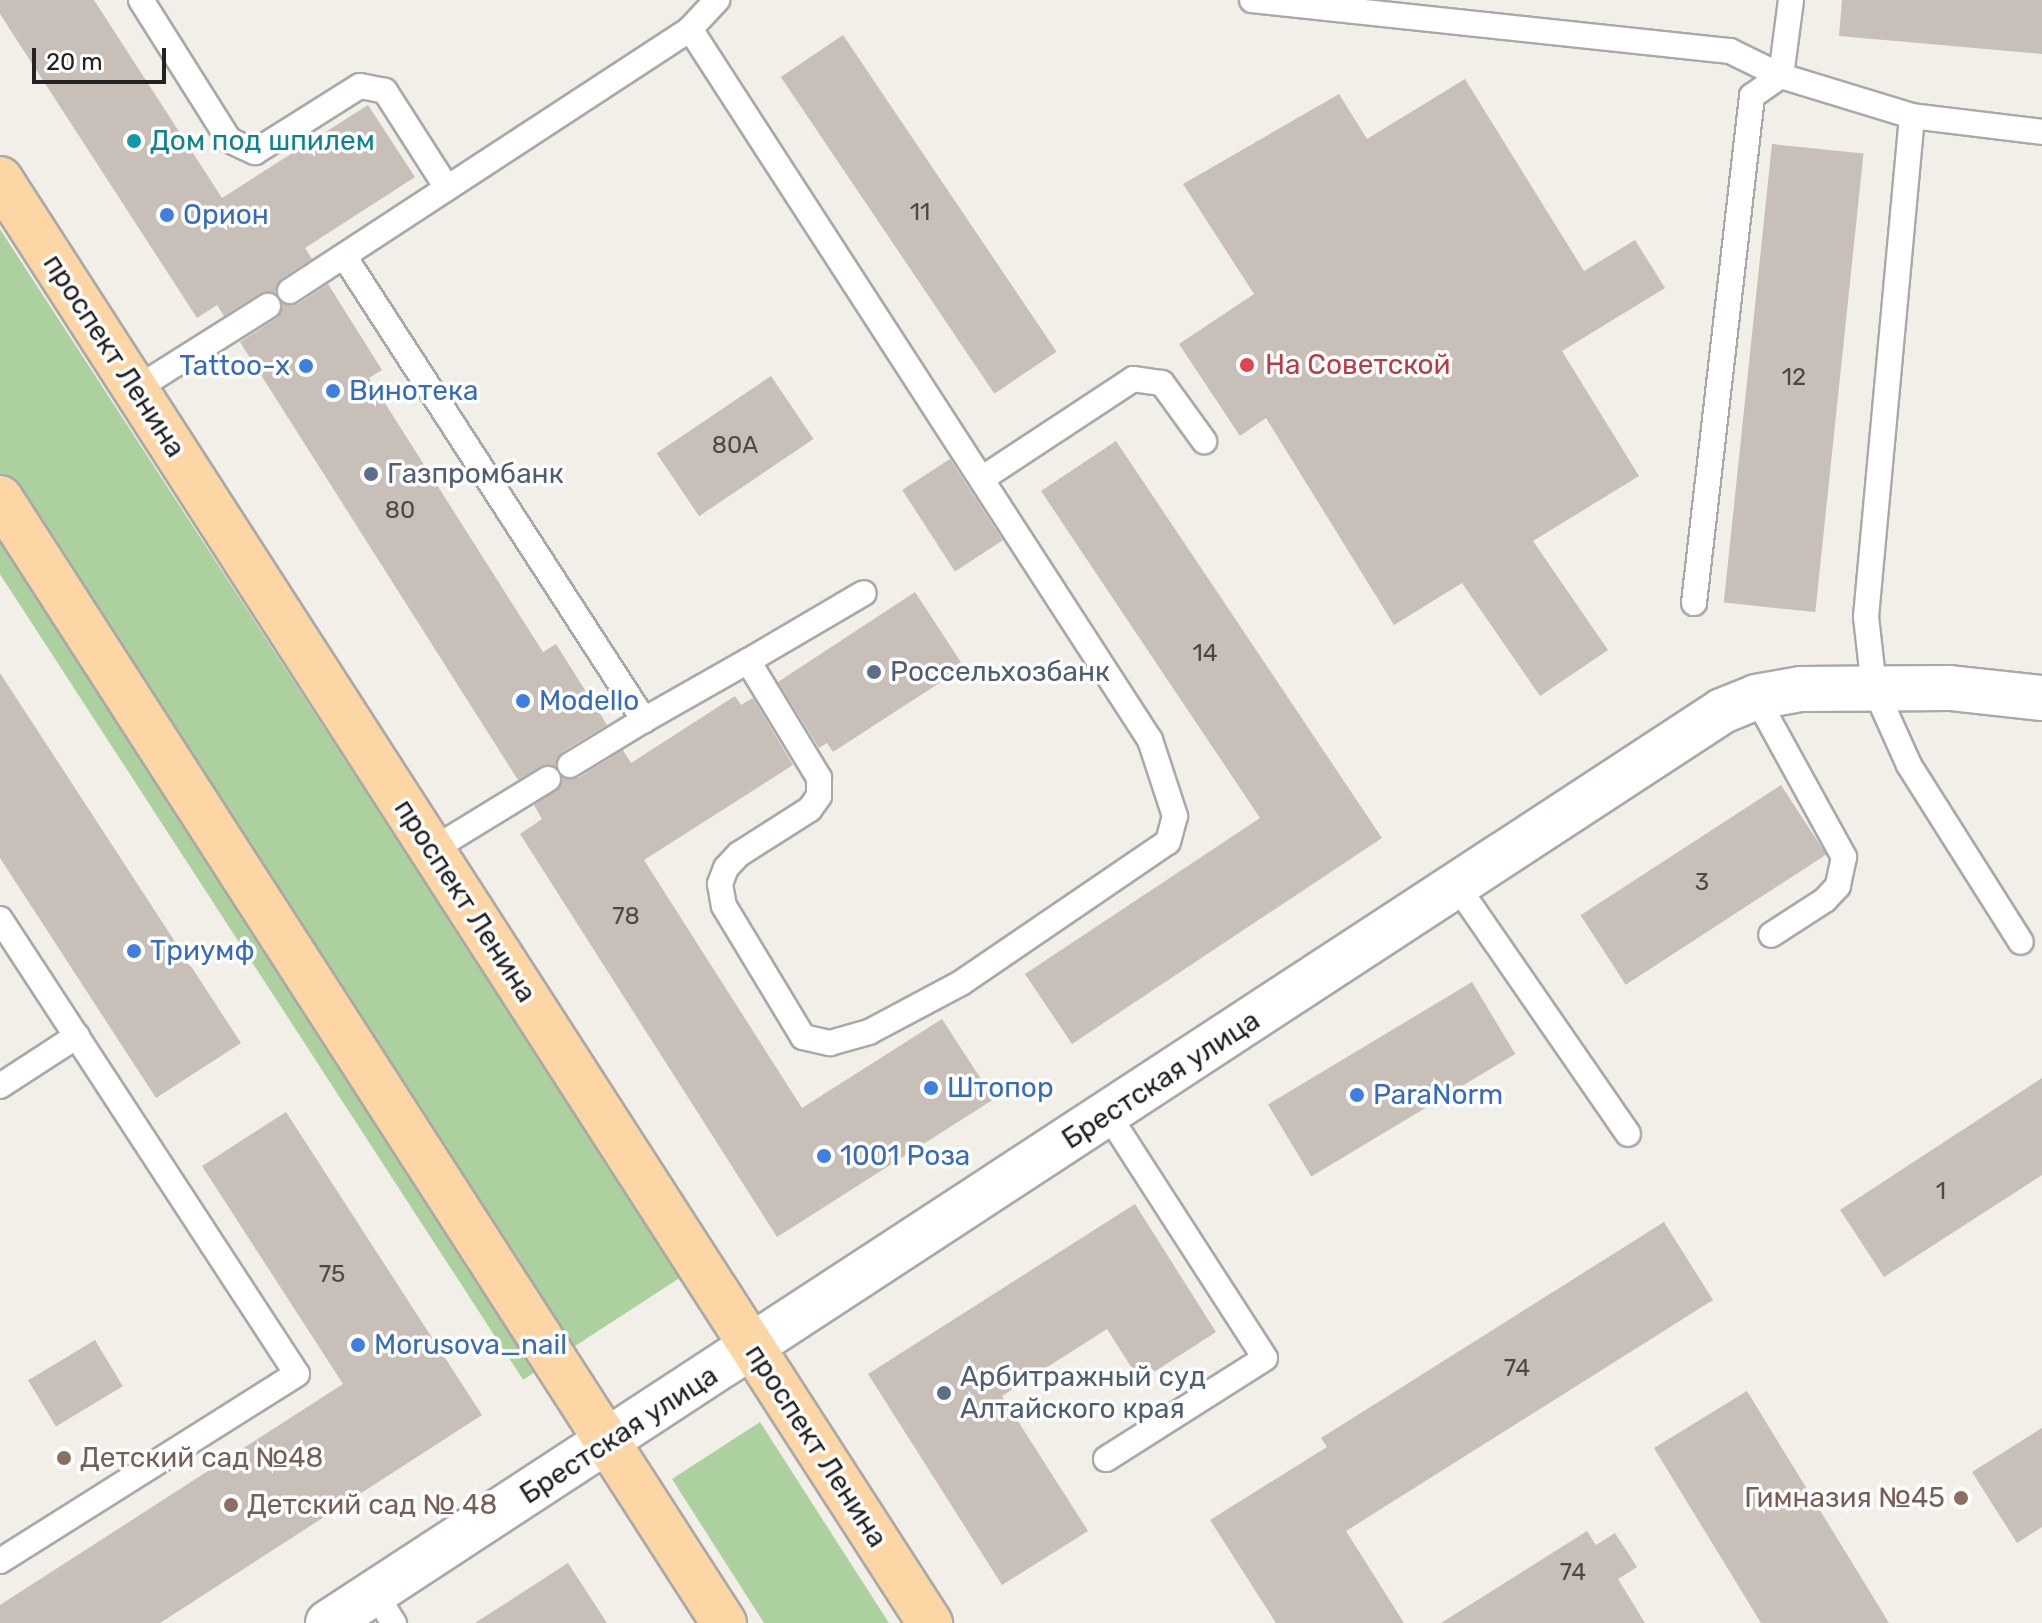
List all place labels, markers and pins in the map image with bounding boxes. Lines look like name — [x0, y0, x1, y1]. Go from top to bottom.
place label: Дом под шпилем — [150, 124, 375, 158]
marker: Дом под шпилем — [125, 132, 143, 150]
place label: Орион — [183, 198, 269, 232]
marker: Орион — [158, 206, 176, 224]
place label: На Советской — [1265, 348, 1451, 382]
place label: Tattoo-x — [179, 349, 290, 383]
marker: На Советской — [1236, 354, 1258, 376]
marker: Tattoo-x — [297, 357, 315, 375]
place label: Винотека — [349, 374, 478, 408]
marker: Винотека — [324, 382, 342, 400]
place label: Газпромбанк — [387, 457, 564, 491]
marker: Газпромбанк — [362, 465, 380, 483]
place label: Россельхозбанк — [890, 655, 1110, 689]
marker: Россельхозбанк — [865, 663, 883, 681]
place label: Modello — [539, 684, 639, 718]
marker: Modello — [514, 692, 532, 710]
place label: Триумф — [150, 934, 254, 968]
marker: Триумф — [125, 942, 143, 960]
place label: Штопор — [947, 1071, 1054, 1105]
place label: ParaNorm — [1373, 1078, 1503, 1112]
marker: Штопор — [922, 1079, 940, 1097]
marker: ParaNorm — [1348, 1086, 1366, 1104]
place label: 1001 Роза — [840, 1139, 970, 1173]
marker: 1001 Роза — [815, 1147, 833, 1165]
place label: Morusova_nail — [374, 1328, 567, 1362]
marker: Morusova_nail — [349, 1336, 367, 1354]
place label: Арбитражный суд Алтайского края — [960, 1360, 1206, 1426]
marker: Арбитражный суд Алтайского края — [935, 1384, 953, 1402]
place label: Детский сад №48 — [80, 1441, 323, 1475]
marker: Детский сад №48 — [55, 1449, 73, 1467]
place label: Гимназия №45 — [1744, 1481, 1945, 1515]
place label: Детский сад № 48 — [247, 1488, 497, 1522]
marker: Гимназия №45 — [1952, 1489, 1970, 1507]
marker: Детский сад № 48 — [222, 1496, 240, 1514]

